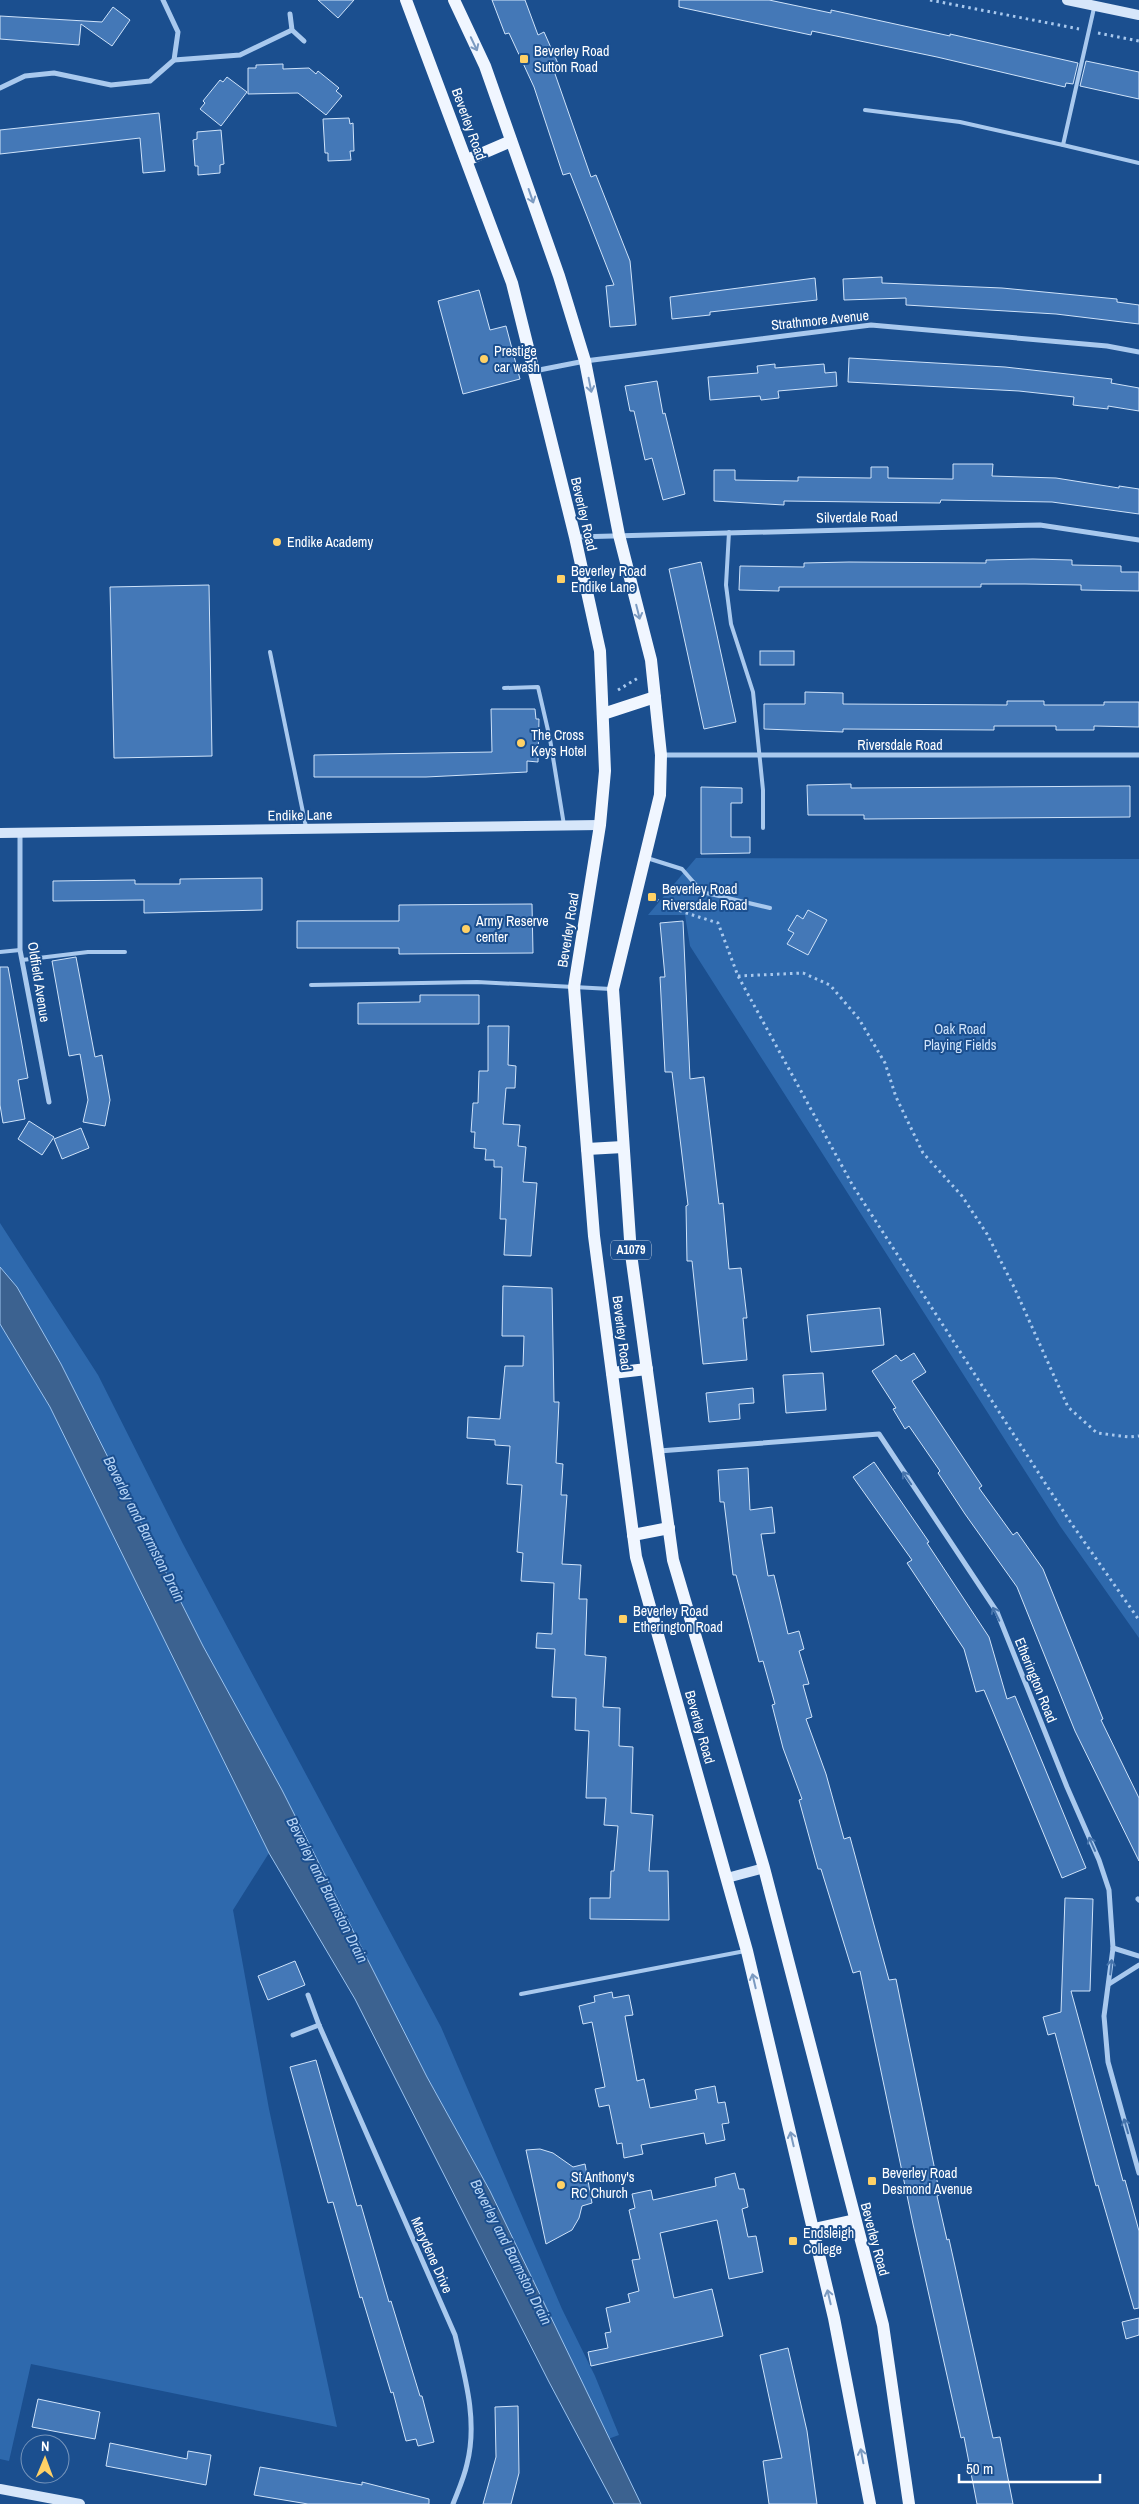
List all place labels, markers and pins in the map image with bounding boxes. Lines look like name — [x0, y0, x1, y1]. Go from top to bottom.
place label: Beverley Road Sutton Road — [534, 42, 609, 76]
marker: Beverley Road Sutton Road — [518, 53, 530, 65]
place label: Prestige car wash — [494, 342, 540, 376]
marker: Prestige car wash — [478, 353, 490, 365]
place label: Endike Academy — [287, 533, 373, 551]
marker: Endike Academy — [271, 536, 283, 548]
place label: Beverley Road Endike Lane — [571, 562, 646, 596]
marker: Beverley Road Endike Lane — [555, 573, 567, 585]
place label: The Cross Keys Hotel — [531, 726, 587, 760]
marker: The Cross Keys Hotel — [515, 737, 527, 749]
place label: Beverley Road Riversdale Road — [662, 880, 748, 914]
marker: Beverley Road Riversdale Road — [646, 891, 658, 903]
place label: Army Reserve center — [475, 912, 549, 946]
marker: Army Reserve center — [460, 923, 472, 935]
place label: Beverley Road Etherington Road — [633, 1602, 723, 1636]
marker: Beverley Road Etherington Road — [617, 1613, 629, 1625]
place label: Beverley Road Desmond Avenue — [882, 2164, 972, 2198]
place label: St Anthony's RC Church — [571, 2168, 635, 2202]
marker: Beverley Road Desmond Avenue — [866, 2175, 878, 2187]
marker: St Anthony's RC Church — [555, 2179, 567, 2191]
place label: Endsleigh College — [803, 2224, 854, 2258]
marker: Endsleigh College — [787, 2235, 799, 2247]

